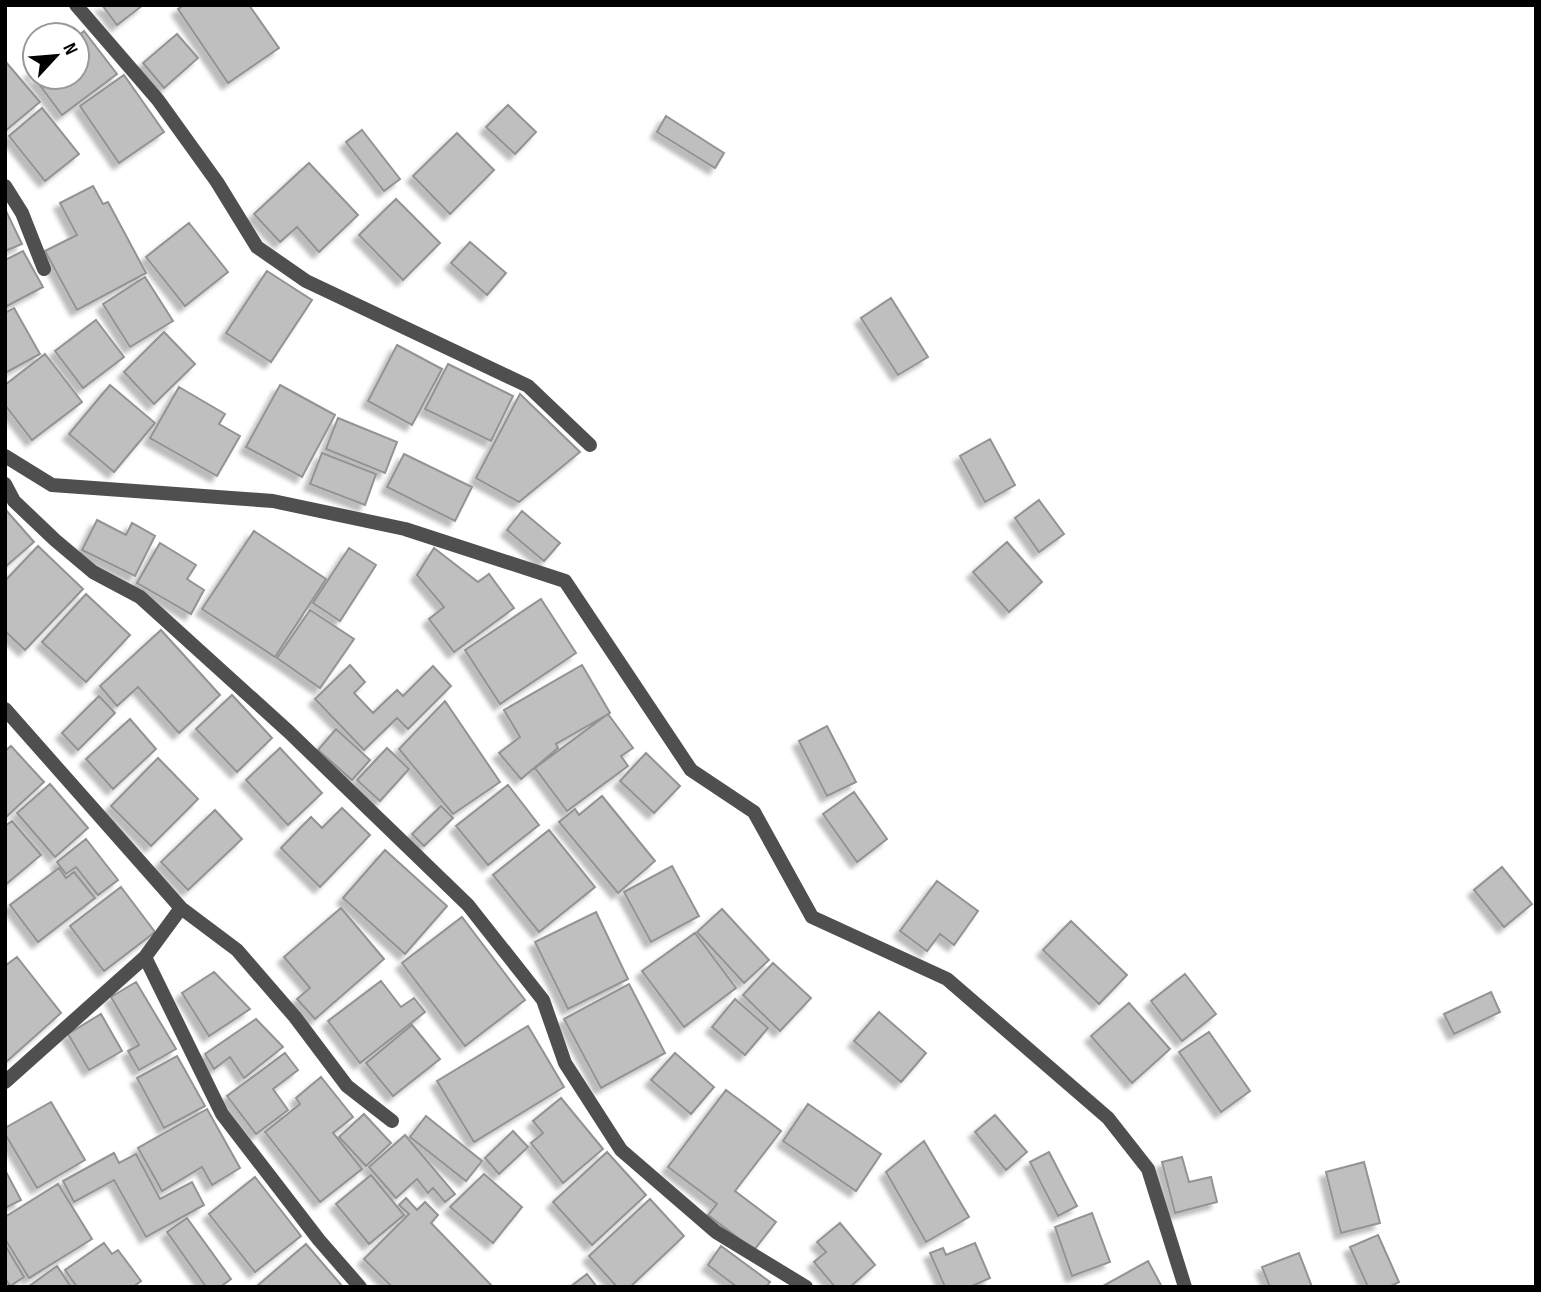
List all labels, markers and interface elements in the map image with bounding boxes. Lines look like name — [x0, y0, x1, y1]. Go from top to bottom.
north arrow — [21, 21, 91, 91]
text: N — [57, 40, 82, 59]

